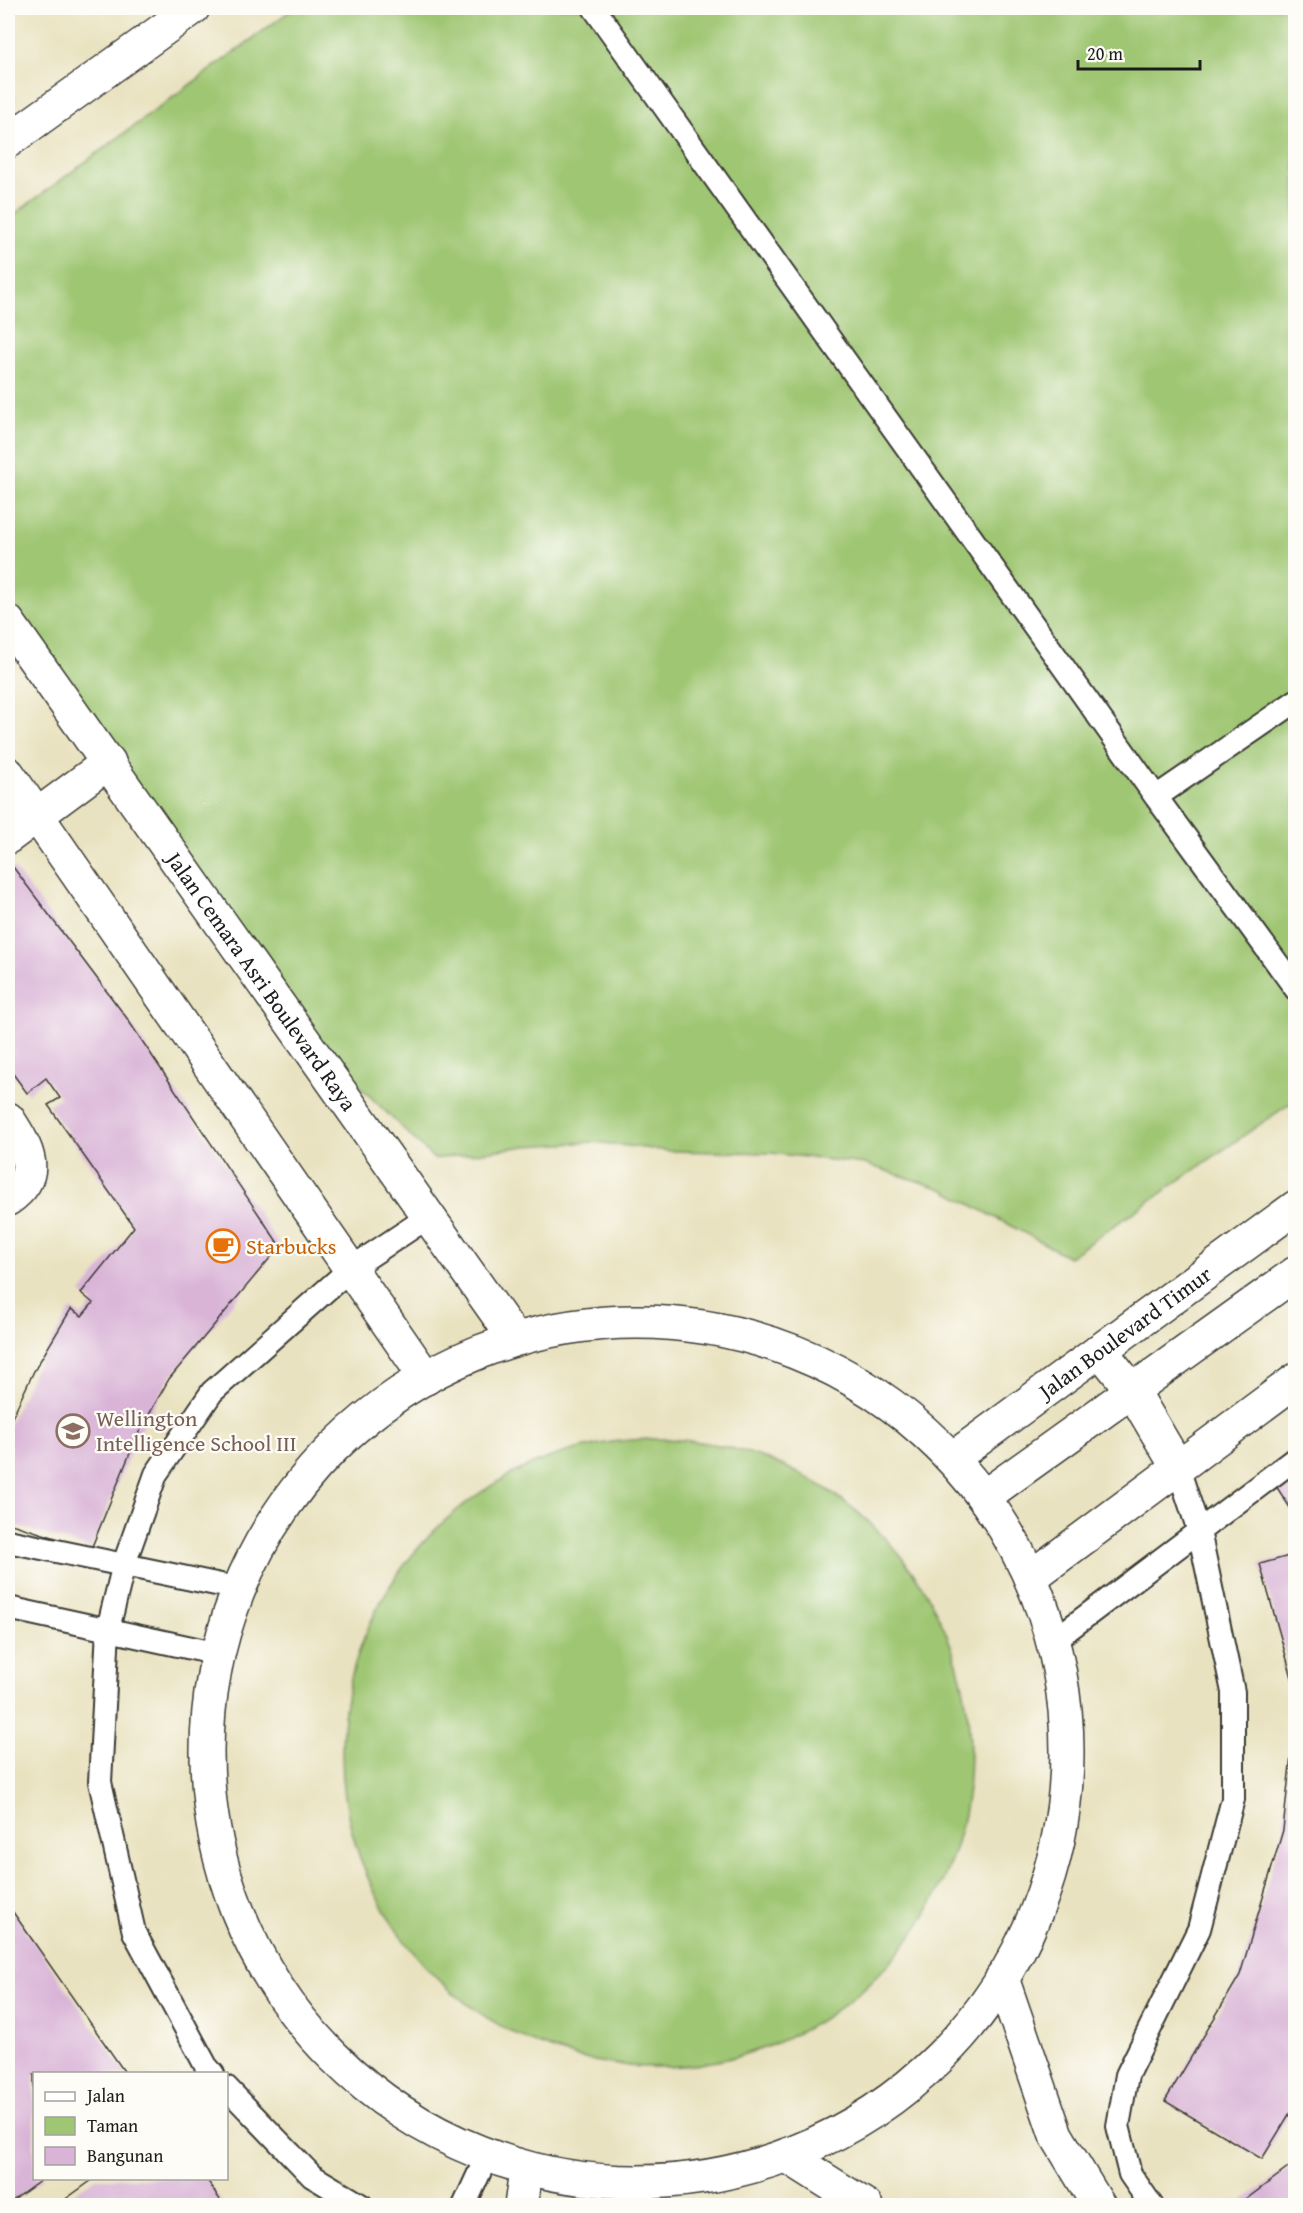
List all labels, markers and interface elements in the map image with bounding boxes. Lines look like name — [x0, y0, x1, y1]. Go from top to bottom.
scale bar — [1078, 33, 1200, 71]
text: 20 m — [1087, 40, 1123, 67]
street label: Jalan Cemara Asri Boulevard Raya — [158, 843, 365, 1118]
cafe icon: Starbucks — [205, 1228, 241, 1264]
place label: Starbucks — [246, 1230, 337, 1262]
street label: Jalan Boulevard Timur — [1029, 1258, 1218, 1408]
place label: Wellington Intelligence School III — [96, 1402, 297, 1459]
school or university icon: Wellington Intelligence School III — [55, 1413, 91, 1449]
legend — [33, 2072, 228, 2180]
text: Jalan — [85, 2082, 125, 2109]
text: Taman — [87, 2112, 138, 2139]
text: Bangunan — [87, 2142, 163, 2169]

